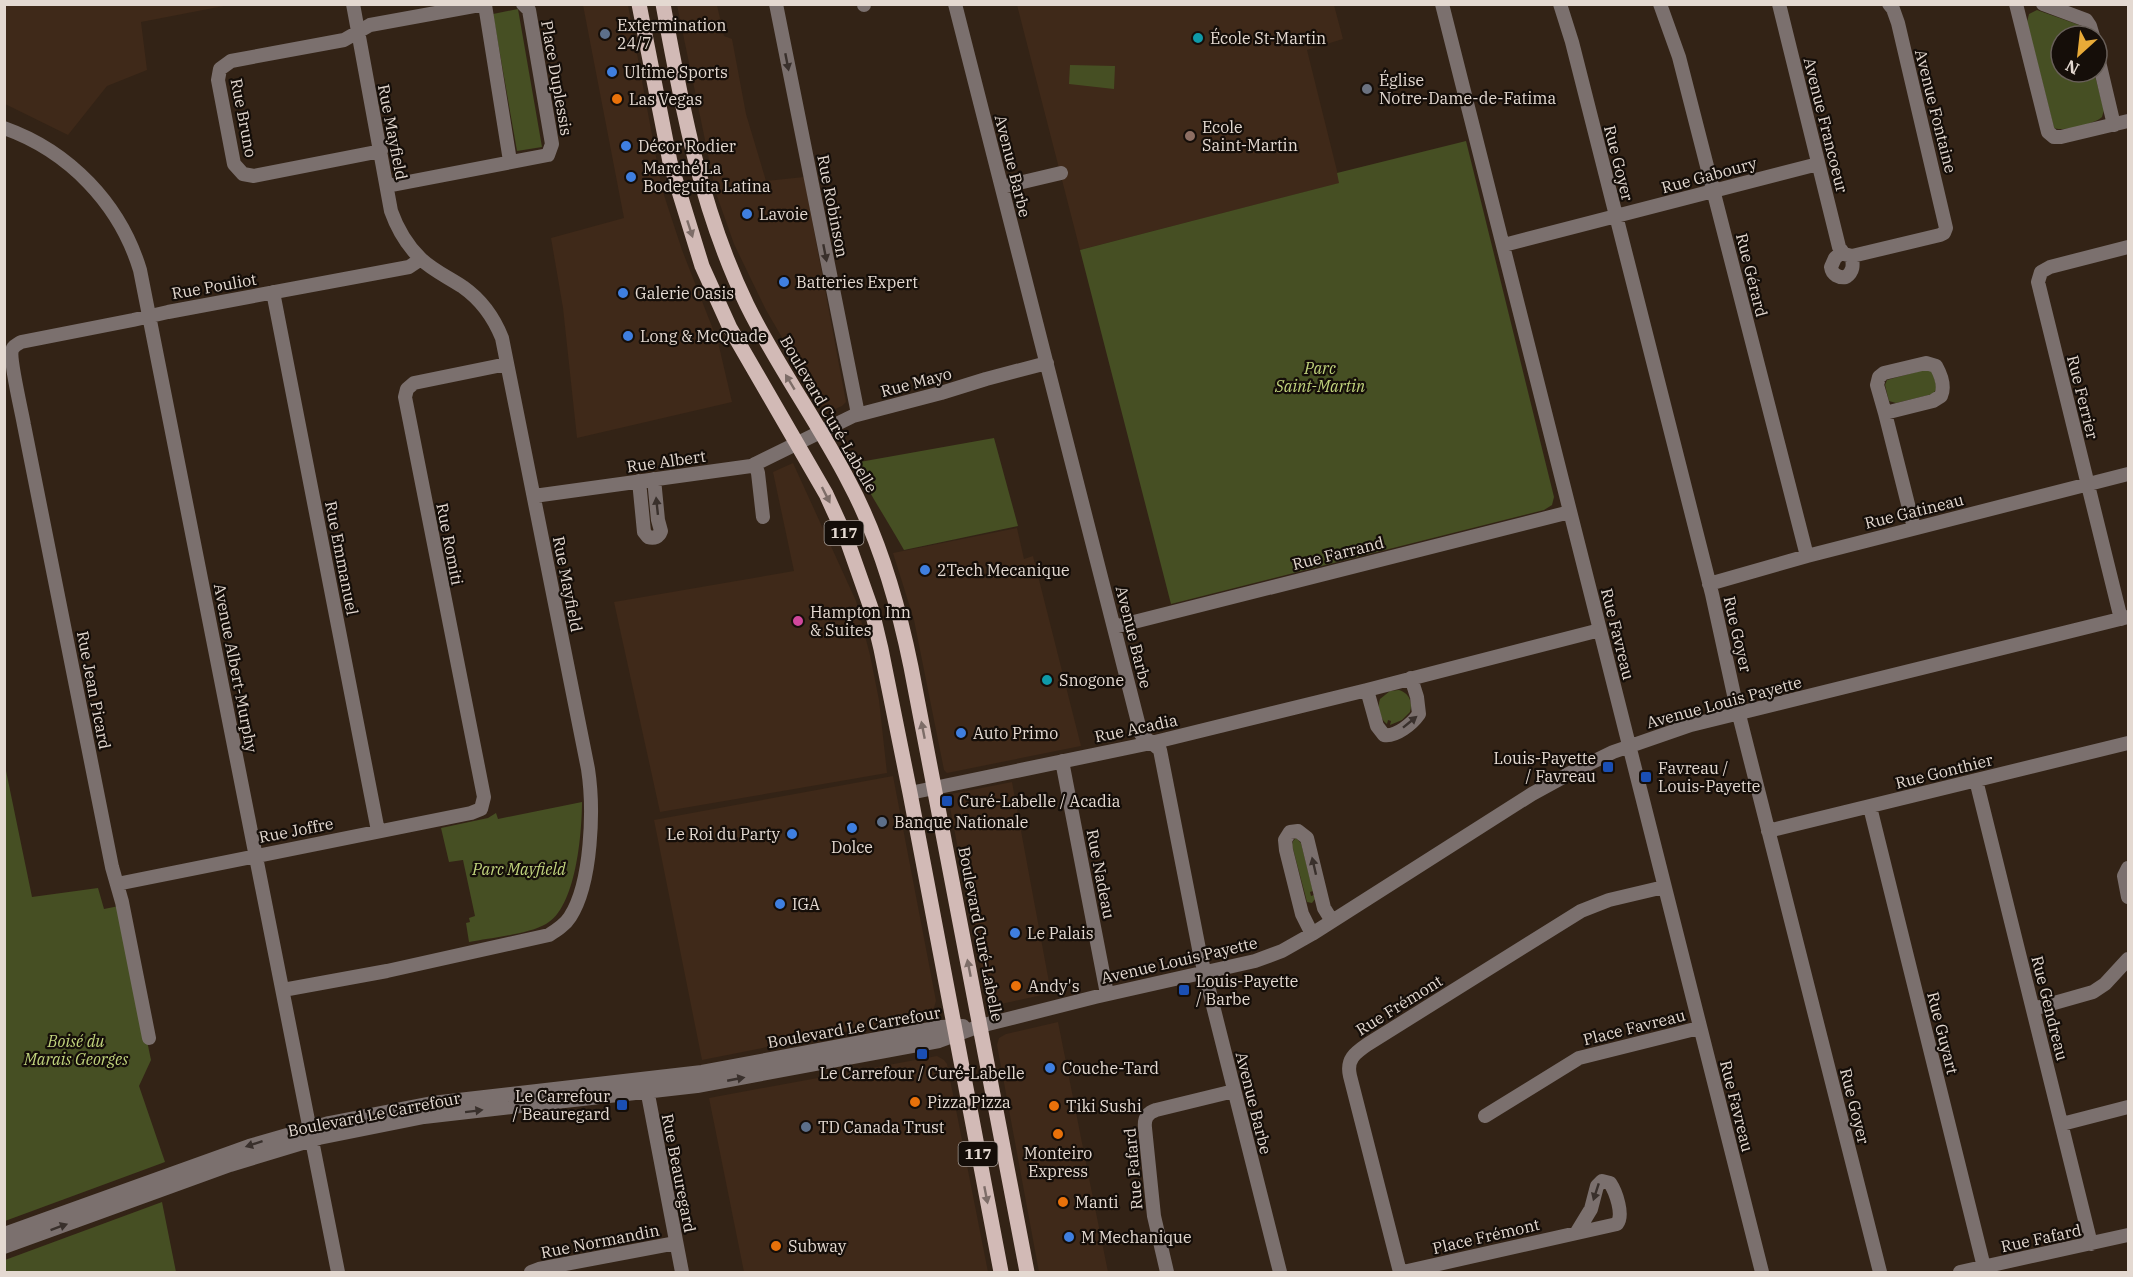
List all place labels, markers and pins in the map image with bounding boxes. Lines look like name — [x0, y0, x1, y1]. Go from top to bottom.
place label: Extermination 24/7 — [617, 15, 727, 53]
marker: Extermination 24/7 — [598, 27, 612, 41]
place label: École St-Martin — [1210, 27, 1326, 48]
marker: École St-Martin — [1191, 31, 1205, 45]
place label: Ultime Sports — [624, 62, 728, 82]
marker: Ultime Sports — [605, 65, 619, 79]
place label: Église Notre-Dame-de-Fatima — [1379, 69, 1556, 108]
marker: Église Notre-Dame-de-Fatima — [1360, 82, 1374, 96]
place label: Las Vegas — [629, 89, 702, 109]
marker: Las Vegas — [610, 92, 624, 106]
place label: Ecole Saint-Martin — [1202, 117, 1298, 155]
marker: Ecole Saint-Martin — [1183, 129, 1197, 143]
place label: Décor Rodier — [638, 136, 736, 156]
marker: Décor Rodier — [619, 139, 633, 153]
place label: Marché La Bodeguita Latina — [643, 158, 771, 196]
marker: Marché La Bodeguita Latina — [624, 170, 638, 184]
place label: Lavoie — [759, 204, 808, 224]
marker: Lavoie — [740, 207, 754, 221]
place label: Batteries Expert — [796, 272, 918, 292]
marker: Batteries Expert — [777, 275, 791, 289]
place label: Galerie Oasis — [635, 283, 734, 303]
marker: Galerie Oasis — [616, 286, 630, 300]
place label: Long & McQuade — [640, 326, 767, 346]
marker: Long & McQuade — [621, 329, 635, 343]
place label: 2Tech Mecanique — [937, 560, 1070, 580]
marker: 2Tech Mecanique — [918, 563, 932, 577]
place label: Hampton Inn & Suites — [810, 602, 911, 640]
marker: Hampton Inn & Suites — [791, 614, 805, 628]
place label: Snogone — [1059, 670, 1124, 690]
marker: Snogone — [1040, 673, 1054, 687]
place label: Auto Primo — [973, 723, 1058, 743]
marker: Auto Primo — [954, 726, 968, 740]
place label: Louis-Payette / Favreau — [1494, 748, 1596, 786]
place label: Favreau / Louis-Payette — [1658, 758, 1760, 796]
marker: Louis-Payette / Favreau — [1601, 760, 1615, 774]
marker: Favreau / Louis-Payette — [1639, 770, 1653, 784]
place label: Curé-Labelle / Acadia — [959, 791, 1121, 811]
marker: Curé-Labelle / Acadia — [940, 794, 954, 808]
place label: Banque Nationale — [894, 812, 1028, 832]
marker: Banque Nationale — [875, 815, 889, 829]
marker: Dolce — [845, 821, 859, 835]
place label: Le Roi du Party — [667, 824, 780, 844]
marker: Le Roi du Party — [785, 827, 799, 841]
place label: Dolce — [831, 837, 873, 857]
place label: IGA — [792, 894, 820, 914]
marker: IGA — [773, 897, 787, 911]
place label: Le Palais — [1027, 923, 1094, 943]
marker: Le Palais — [1008, 926, 1022, 940]
place label: Louis-Payette / Barbe — [1196, 971, 1298, 1009]
place label: Andy's — [1028, 976, 1079, 996]
marker: Andy's — [1009, 979, 1023, 993]
marker: Louis-Payette / Barbe — [1177, 983, 1191, 997]
marker: Le Carrefour / Curé-Labelle — [915, 1047, 929, 1061]
place label: Couche-Tard — [1062, 1058, 1159, 1078]
marker: Couche-Tard — [1043, 1061, 1057, 1075]
place label: Le Carrefour / Curé-Labelle — [819, 1063, 1025, 1083]
place label: Le Carrefour / Beauregard — [513, 1086, 610, 1124]
place label: Pizza Pizza — [927, 1092, 1011, 1112]
marker: Pizza Pizza — [908, 1095, 922, 1109]
place label: Tiki Sushi — [1066, 1096, 1142, 1116]
marker: Le Carrefour / Beauregard — [615, 1098, 629, 1112]
marker: Tiki Sushi — [1047, 1099, 1061, 1113]
place label: TD Canada Trust — [818, 1117, 945, 1137]
marker: TD Canada Trust — [799, 1120, 813, 1134]
marker: Monteiro Express — [1051, 1127, 1065, 1141]
place label: Monteiro Express — [1024, 1143, 1092, 1181]
place label: Manti — [1075, 1192, 1119, 1212]
marker: Manti — [1056, 1195, 1070, 1209]
place label: M Mechanique — [1081, 1227, 1191, 1247]
marker: M Mechanique — [1062, 1230, 1076, 1244]
place label: Subway — [788, 1236, 847, 1256]
marker: Subway — [769, 1239, 783, 1253]

